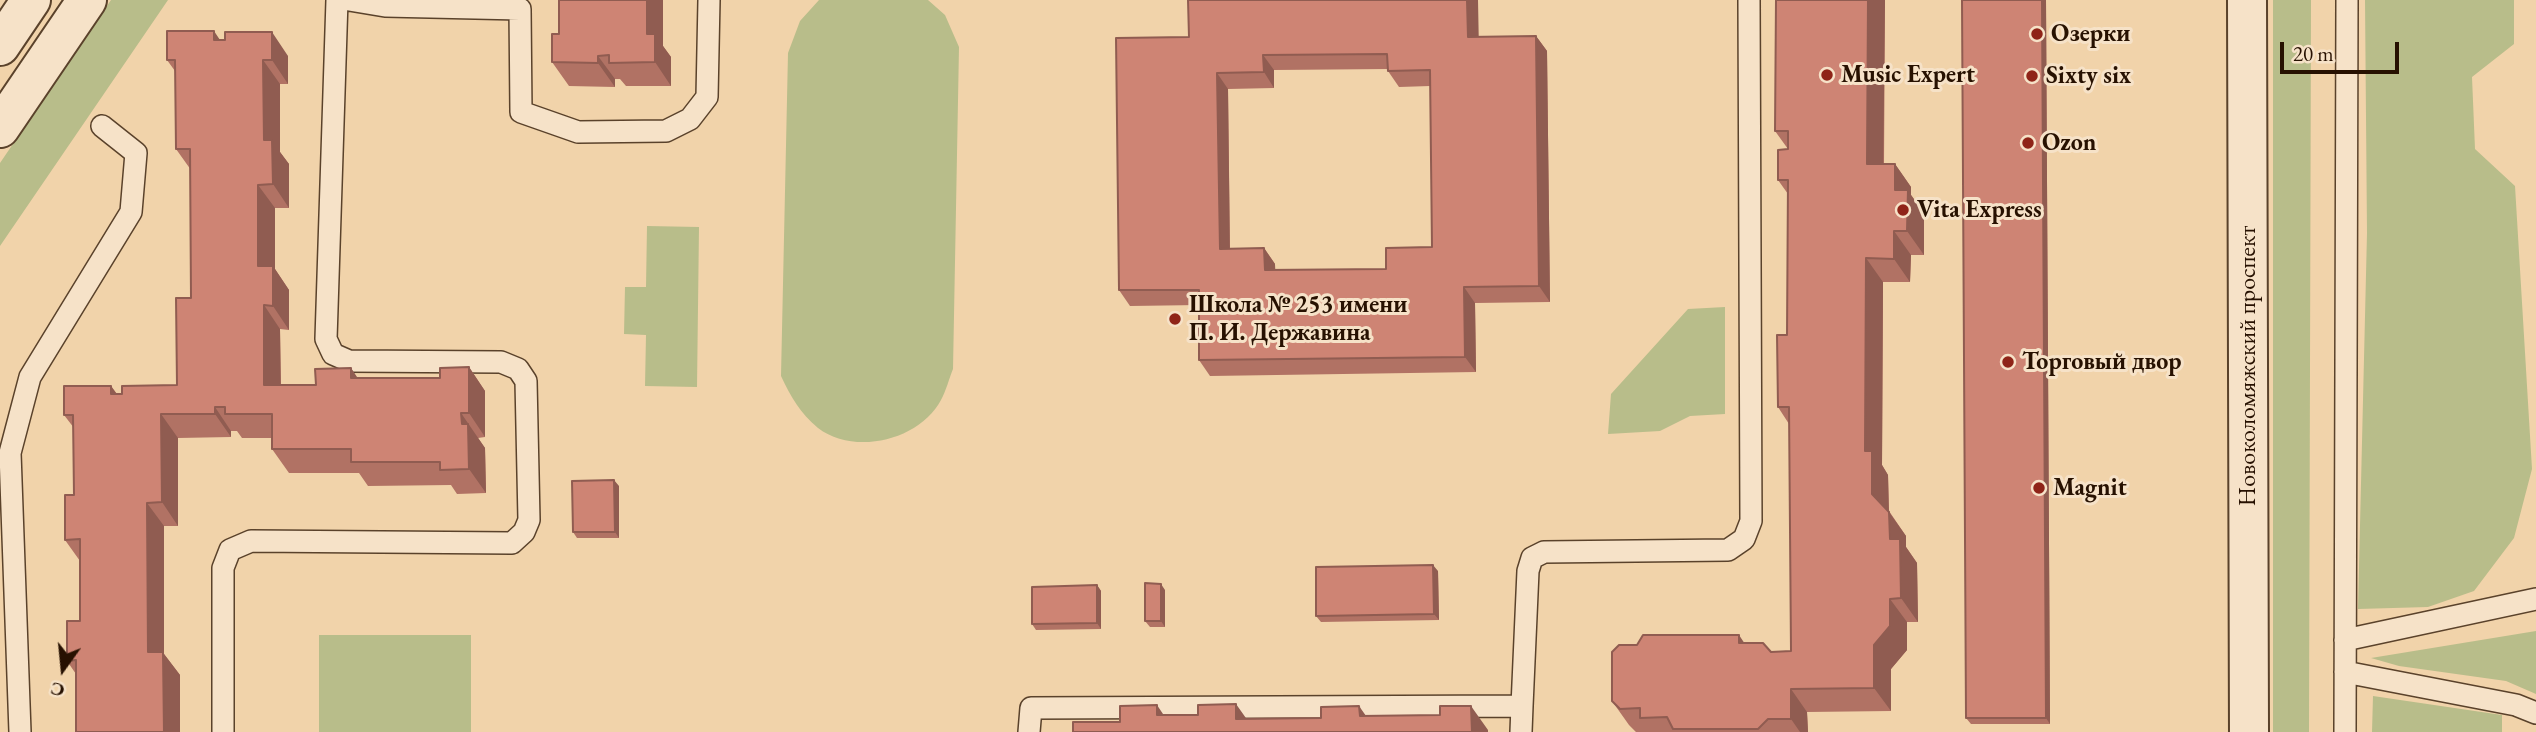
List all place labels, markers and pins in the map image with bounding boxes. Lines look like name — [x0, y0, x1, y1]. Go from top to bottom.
place label: Озерки — [2051, 20, 2130, 48]
marker: Озерки — [2029, 26, 2045, 42]
place label: Music Expert — [1841, 61, 1975, 89]
place label: Sixty six — [2046, 62, 2131, 90]
marker: Music Expert — [1819, 67, 1835, 83]
marker: Sixty six — [2024, 68, 2040, 84]
place label: Ozon — [2042, 129, 2096, 157]
marker: Ozon — [2020, 135, 2036, 151]
place label: Vita Express — [1917, 196, 2042, 224]
marker: Vita Express — [1895, 202, 1911, 218]
place label: Школа № 253 имени П. И. Державина — [1189, 291, 1407, 347]
marker: Школа № 253 имени П. И. Державина — [1167, 311, 1183, 327]
place label: Торговый двор — [2022, 348, 2181, 376]
marker: Торговый двор — [2000, 354, 2016, 370]
place label: Magnit — [2053, 474, 2127, 502]
marker: Magnit — [2031, 480, 2047, 496]

